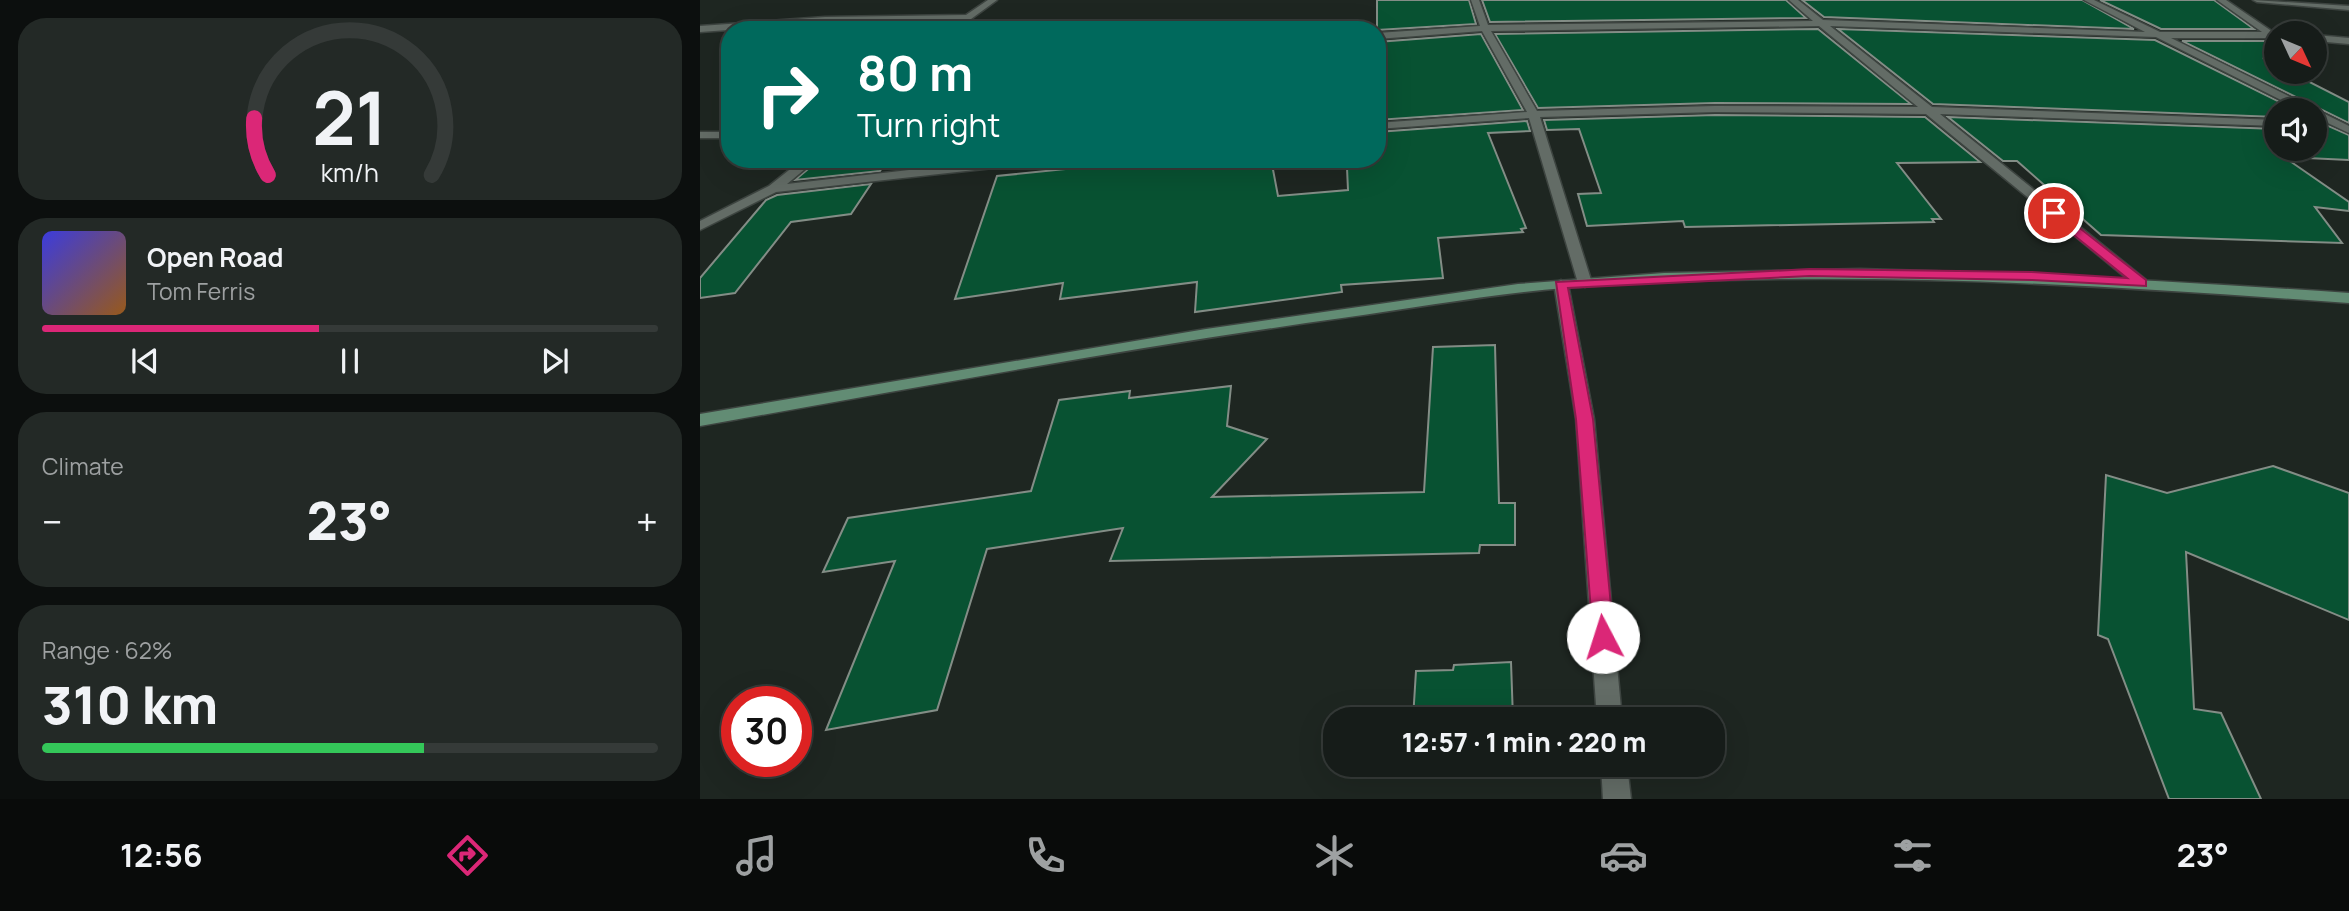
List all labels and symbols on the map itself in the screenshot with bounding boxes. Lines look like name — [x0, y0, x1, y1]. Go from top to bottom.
north arrow — [2264, 21, 2328, 84]
pin — [2024, 183, 2084, 243]
position arrow — [1566, 600, 1640, 674]
speed limit sign: 30 — [721, 686, 812, 777]

